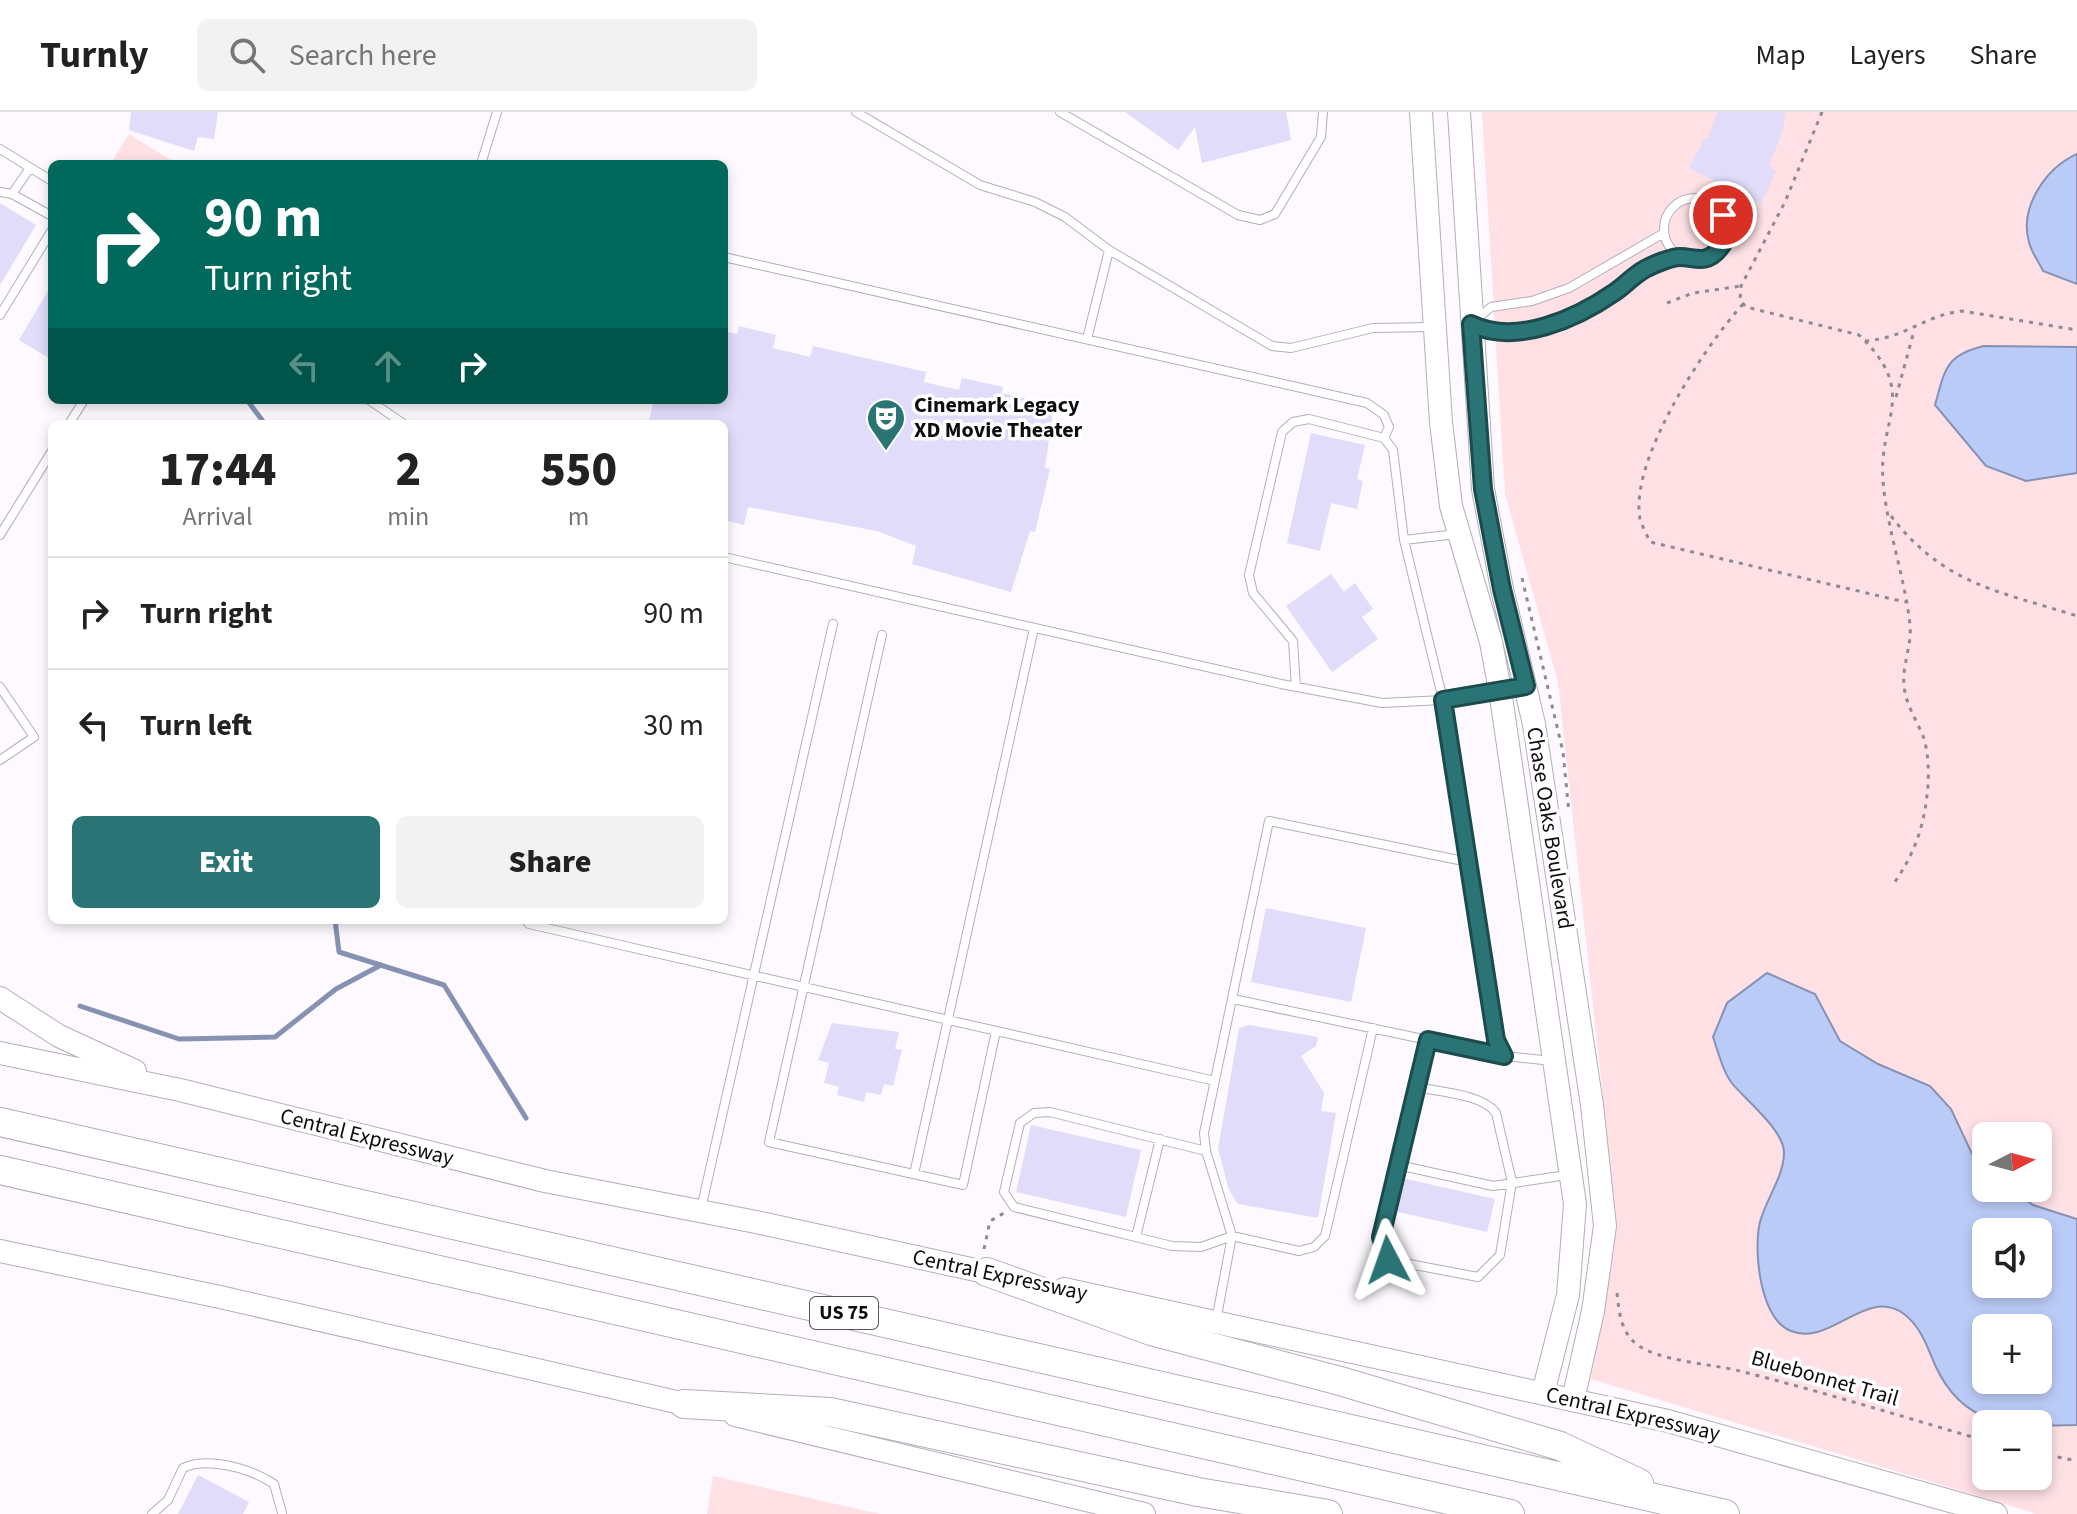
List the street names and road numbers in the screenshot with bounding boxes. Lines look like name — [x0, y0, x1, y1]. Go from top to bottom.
street label: Chase Oaks Boulevard — [1518, 725, 1582, 931]
street label: Central Expressway — [277, 1100, 458, 1174]
street label: Central Expressway — [910, 1241, 1091, 1309]
road number: US 75 — [810, 1297, 878, 1329]
street label: Bluebonnet Trail — [1747, 1342, 1903, 1414]
street label: Central Expressway — [1543, 1378, 1724, 1450]

